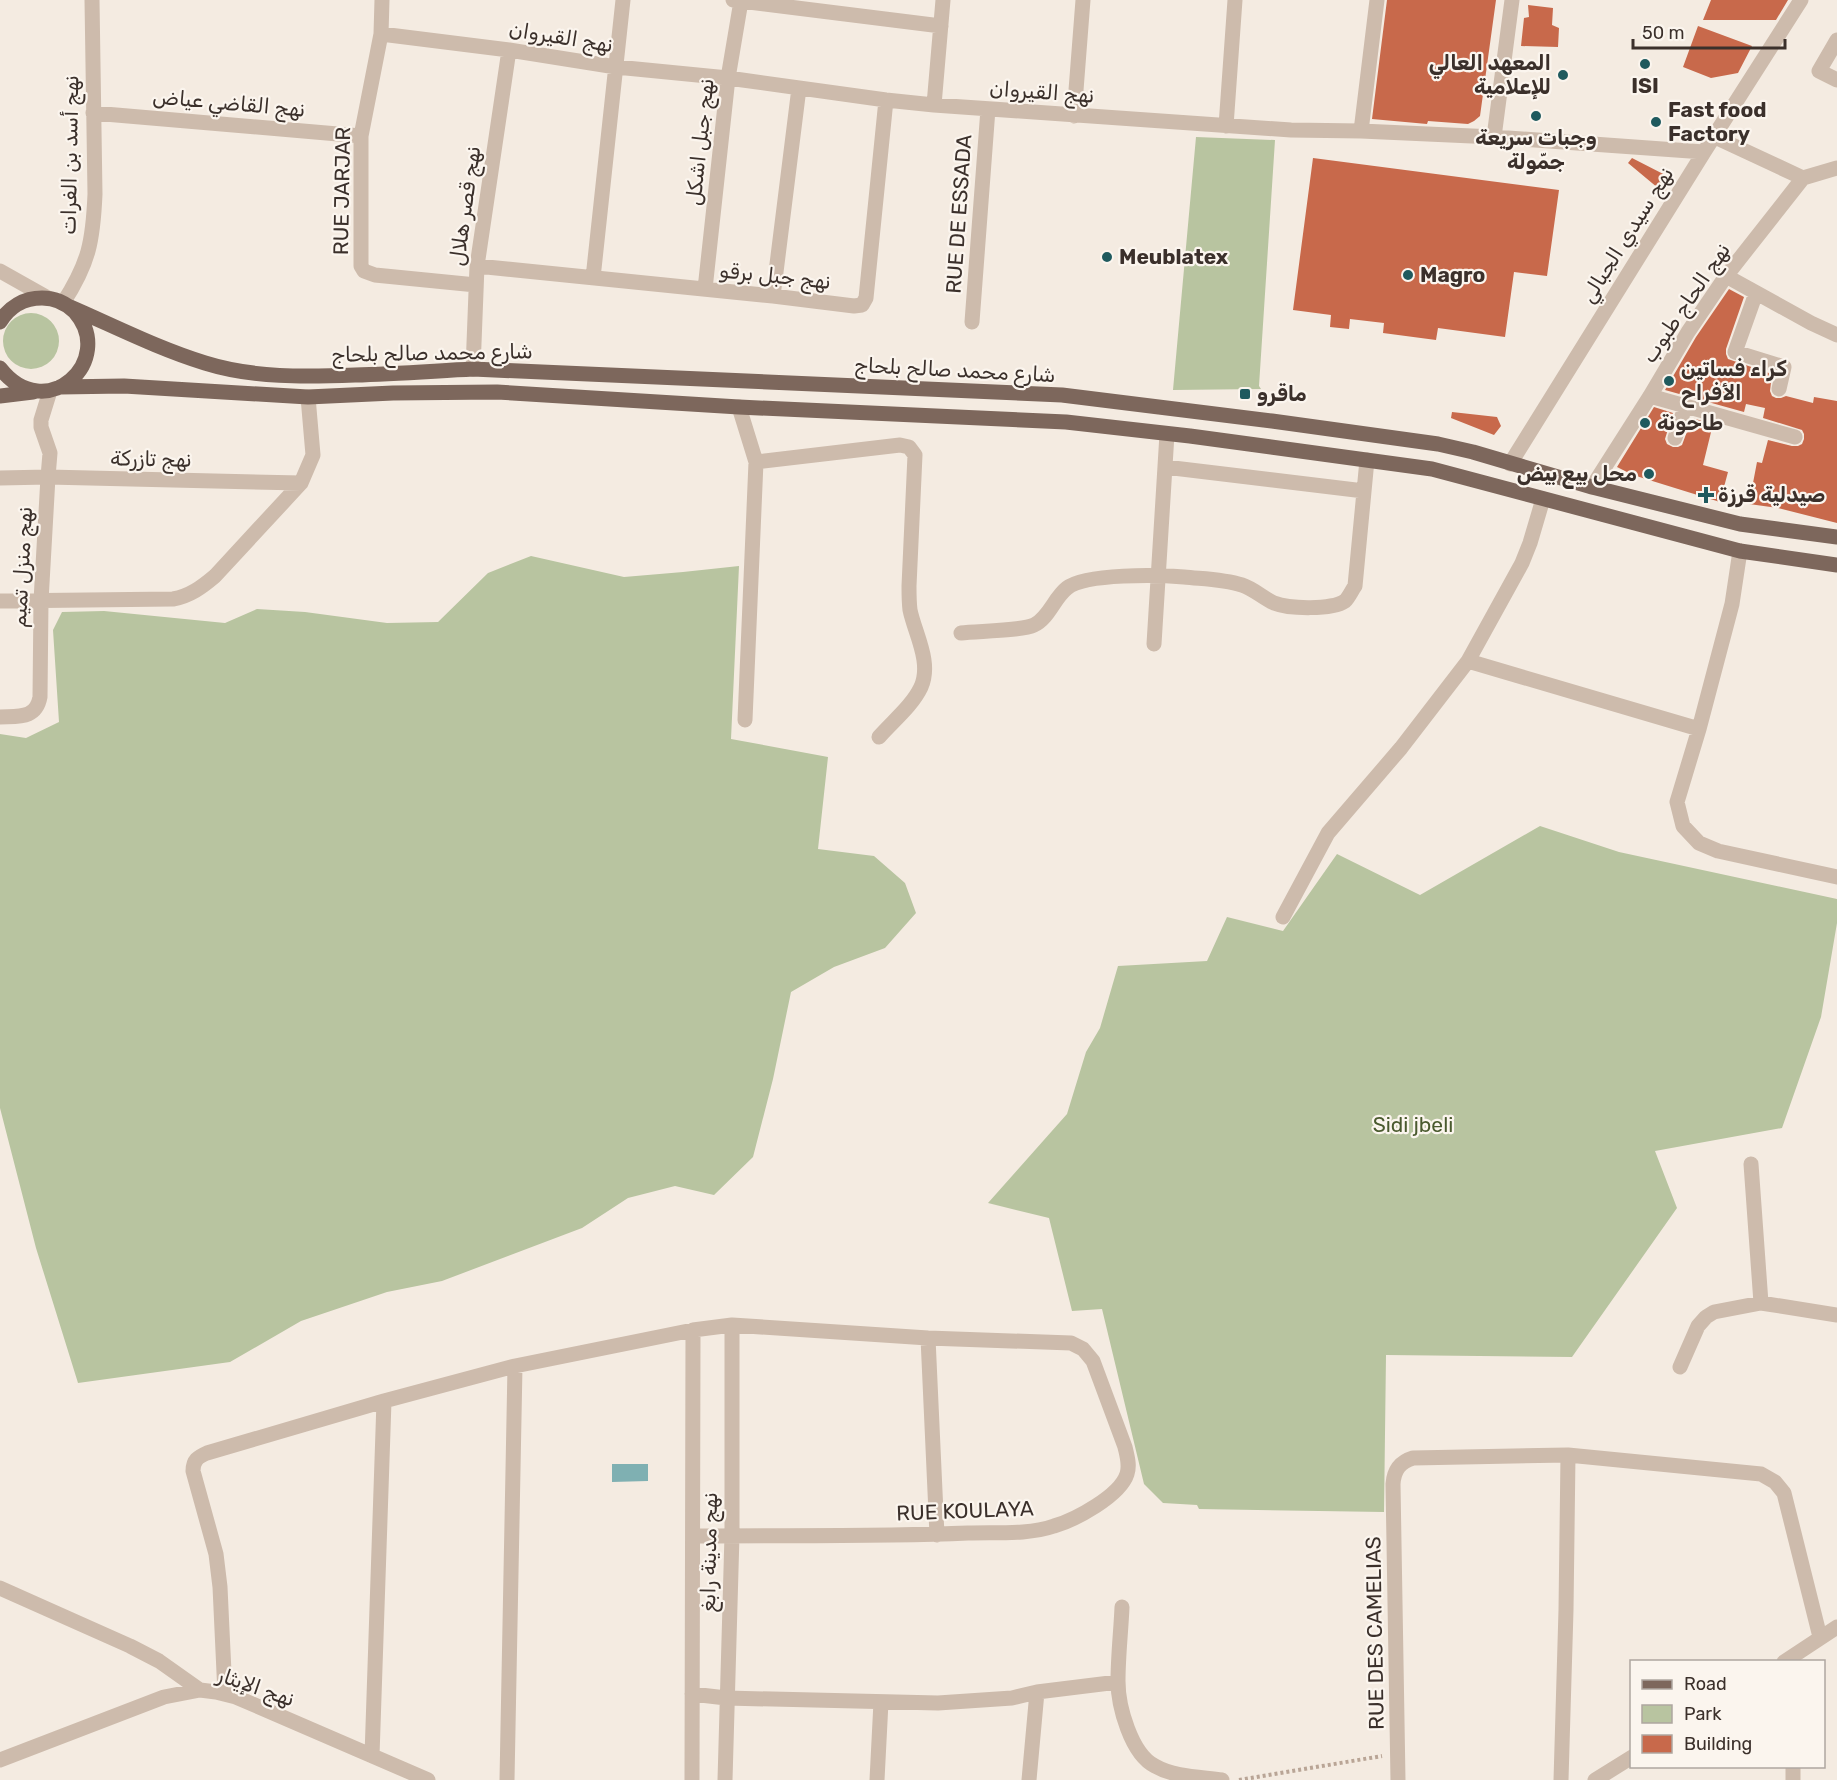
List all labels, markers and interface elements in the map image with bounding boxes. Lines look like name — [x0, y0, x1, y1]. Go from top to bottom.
scale bar — [1633, 12, 1784, 50]
street label: نهج القيروان — [507, 16, 615, 59]
text: 50 m — [1642, 22, 1685, 44]
place label: المعهد العالي للإعلامية — [1429, 50, 1551, 100]
marker: ISI — [1638, 57, 1652, 71]
marker: المعهد العالي للإعلامية — [1556, 68, 1570, 82]
place label: ISI — [1631, 73, 1659, 98]
street label: نهج أسد بن الفرات — [56, 75, 85, 235]
street label: نهج القيروان — [989, 75, 1095, 110]
street label: نهج جبل اشكل — [680, 77, 721, 207]
street label: نهج القاضي عياض — [151, 83, 306, 126]
place label: Fast food Factory — [1668, 97, 1767, 146]
marker: وجبات سريعة جمّولة — [1529, 109, 1543, 123]
marker: Fast food Factory — [1649, 115, 1663, 129]
place label: وجبات سريعة جمّولة — [1475, 125, 1597, 175]
street label: RUE JARJAR — [328, 127, 355, 255]
street label: RUE DE ESSADA — [940, 133, 977, 294]
street label: نهج قصر هلال — [444, 144, 487, 268]
street label: نهج سيدي الجبالي — [1575, 162, 1682, 309]
street label: نهج الحاج طبوب — [1636, 238, 1737, 369]
place label: Meublatex — [1119, 244, 1229, 269]
marker: Meublatex — [1100, 250, 1114, 264]
street label: نهج جبل برقو — [718, 257, 832, 296]
place label: Magro — [1420, 262, 1485, 287]
marker: Magro — [1401, 268, 1415, 282]
street label: شارع محمد صالح بلحاج — [331, 338, 533, 369]
street label: شارع محمد صالح بلحاج — [854, 352, 1056, 389]
place label: كراء فساتين الأفراح — [1681, 356, 1787, 408]
marker: كراء فساتين الأفراح — [1662, 374, 1676, 388]
place label: ماقرو — [1257, 381, 1307, 407]
marker: ماقرو — [1238, 387, 1252, 401]
place label: طاحونة — [1657, 410, 1723, 436]
marker: طاحونة — [1638, 416, 1652, 430]
street label: نهج تازركة — [110, 445, 192, 474]
place label: محل بيع بيض — [1517, 461, 1637, 489]
marker: محل بيع بيض — [1642, 467, 1656, 481]
place label: صيدلية قرزة — [1718, 482, 1825, 508]
marker: صيدلية قرزة — [1699, 488, 1713, 502]
street label: نهج منزل تميم — [6, 506, 39, 628]
park label: Sidi jbeli — [1373, 1112, 1453, 1137]
street label: نهج مدينة رابغ — [695, 1492, 725, 1612]
street label: RUE KOULAYA — [896, 1496, 1034, 1525]
street label: RUE DES CAMELIAS — [1360, 1536, 1389, 1730]
legend — [1630, 1660, 1825, 1768]
street label: نهج الإيثار — [212, 1661, 298, 1713]
text: Road — [1684, 1673, 1727, 1695]
text: Park — [1684, 1703, 1722, 1725]
text: Building — [1684, 1733, 1752, 1755]

